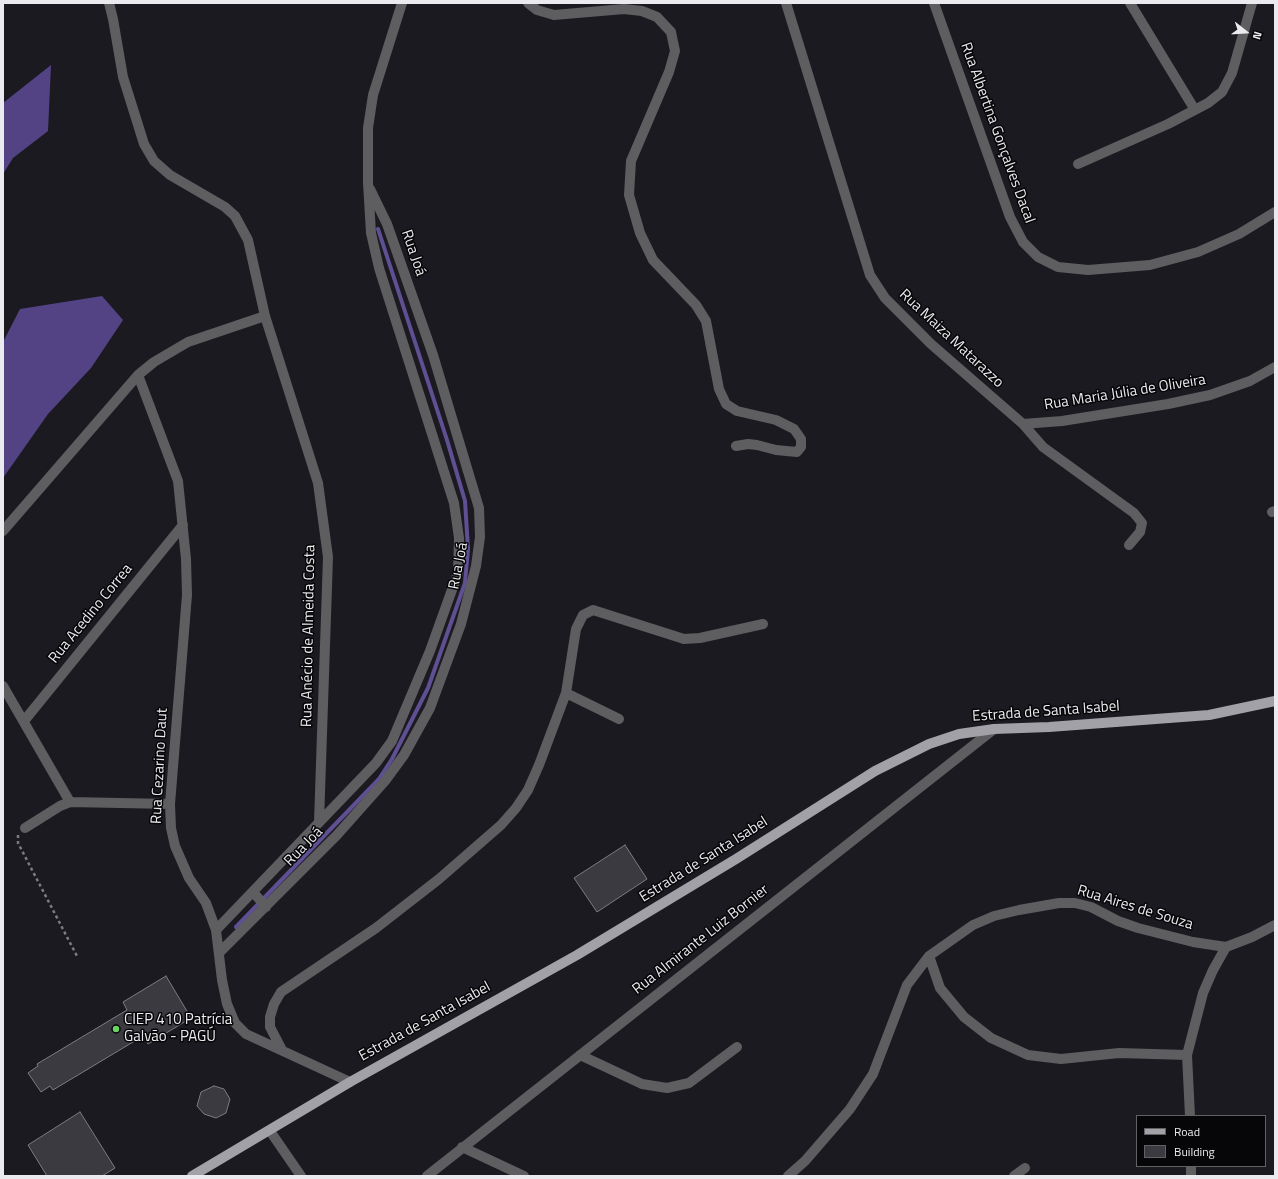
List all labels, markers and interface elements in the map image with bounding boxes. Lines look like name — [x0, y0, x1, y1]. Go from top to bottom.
north arrow — [1226, 12, 1266, 52]
text: N — [1249, 30, 1266, 41]
street label: Rua Albertina Gonçalves Dacal — [956, 40, 1038, 226]
street label: Rua Joá — [397, 228, 429, 278]
street label: Rua Maiza Matarazzo — [895, 286, 1007, 392]
street label: Rua Maria Júlia de Oliveira — [1043, 371, 1207, 415]
street label: Rua Joá — [446, 541, 472, 591]
street label: Rua Anécio de Almeida Costa — [298, 545, 320, 727]
street label: Rua Acedino Correa — [45, 561, 137, 667]
street label: Estrada de Santa Isabel — [972, 698, 1120, 726]
street label: Rua Cezarino Daut — [148, 708, 172, 824]
street label: Estrada de Santa Isabel — [637, 813, 771, 907]
street label: Rua Joá — [281, 824, 327, 870]
street label: Rua Almirante Luiz Bornier — [629, 881, 773, 999]
street label: Rua Aires de Souza — [1075, 882, 1195, 934]
street label: Estrada de Santa Isabel — [356, 978, 494, 1066]
place label: CIEP 410 Patrícia Galvão - PAGÚ — [124, 1011, 232, 1046]
marker: CIEP 410 Patrícia Galvão - PAGÚ — [111, 1024, 121, 1034]
legend — [1136, 1115, 1266, 1167]
text: Road — [1174, 1122, 1200, 1141]
text: Building — [1174, 1142, 1215, 1161]

